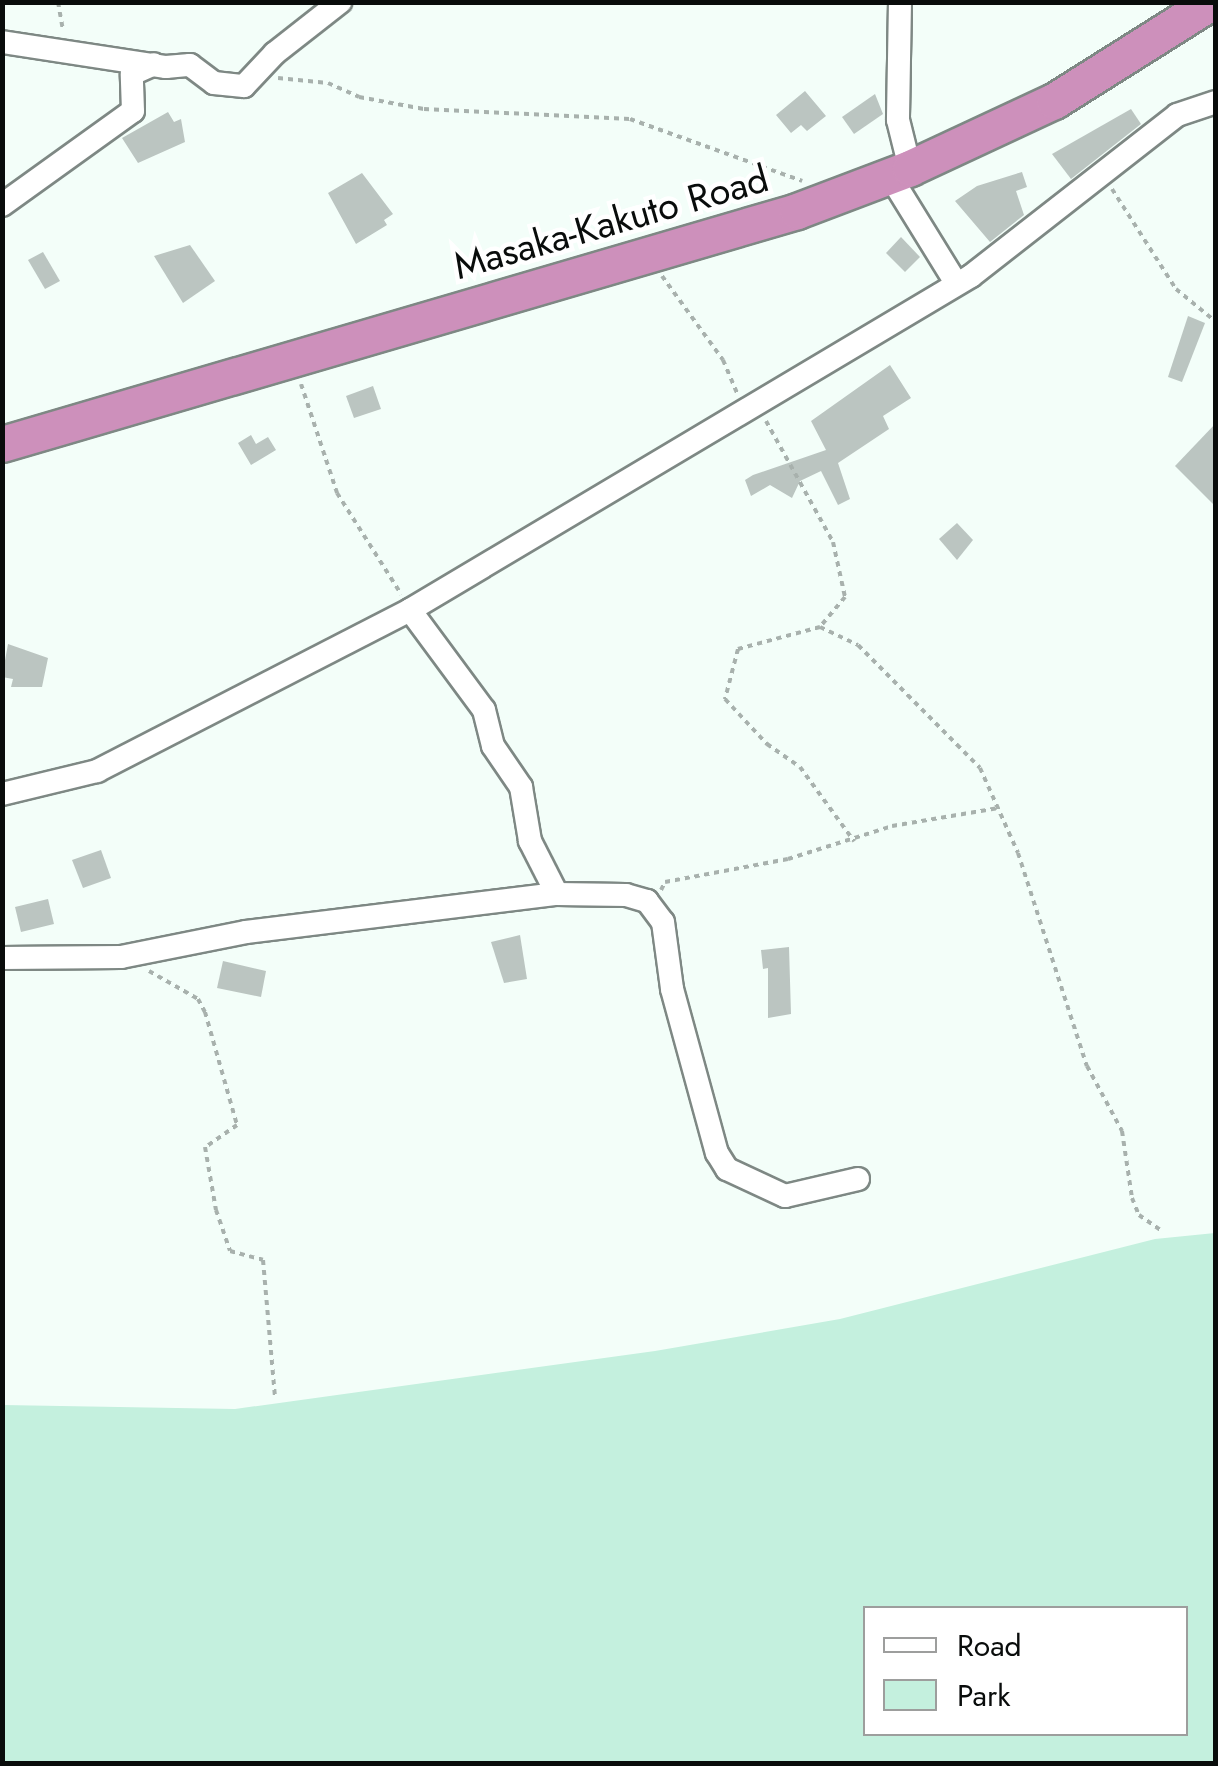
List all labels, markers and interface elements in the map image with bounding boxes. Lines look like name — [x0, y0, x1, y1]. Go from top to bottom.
street label: Masaka-Kakuto Road — [449, 155, 773, 289]
legend — [863, 1606, 1188, 1736]
text: Road — [957, 1624, 1022, 1667]
text: Park — [957, 1674, 1010, 1717]

